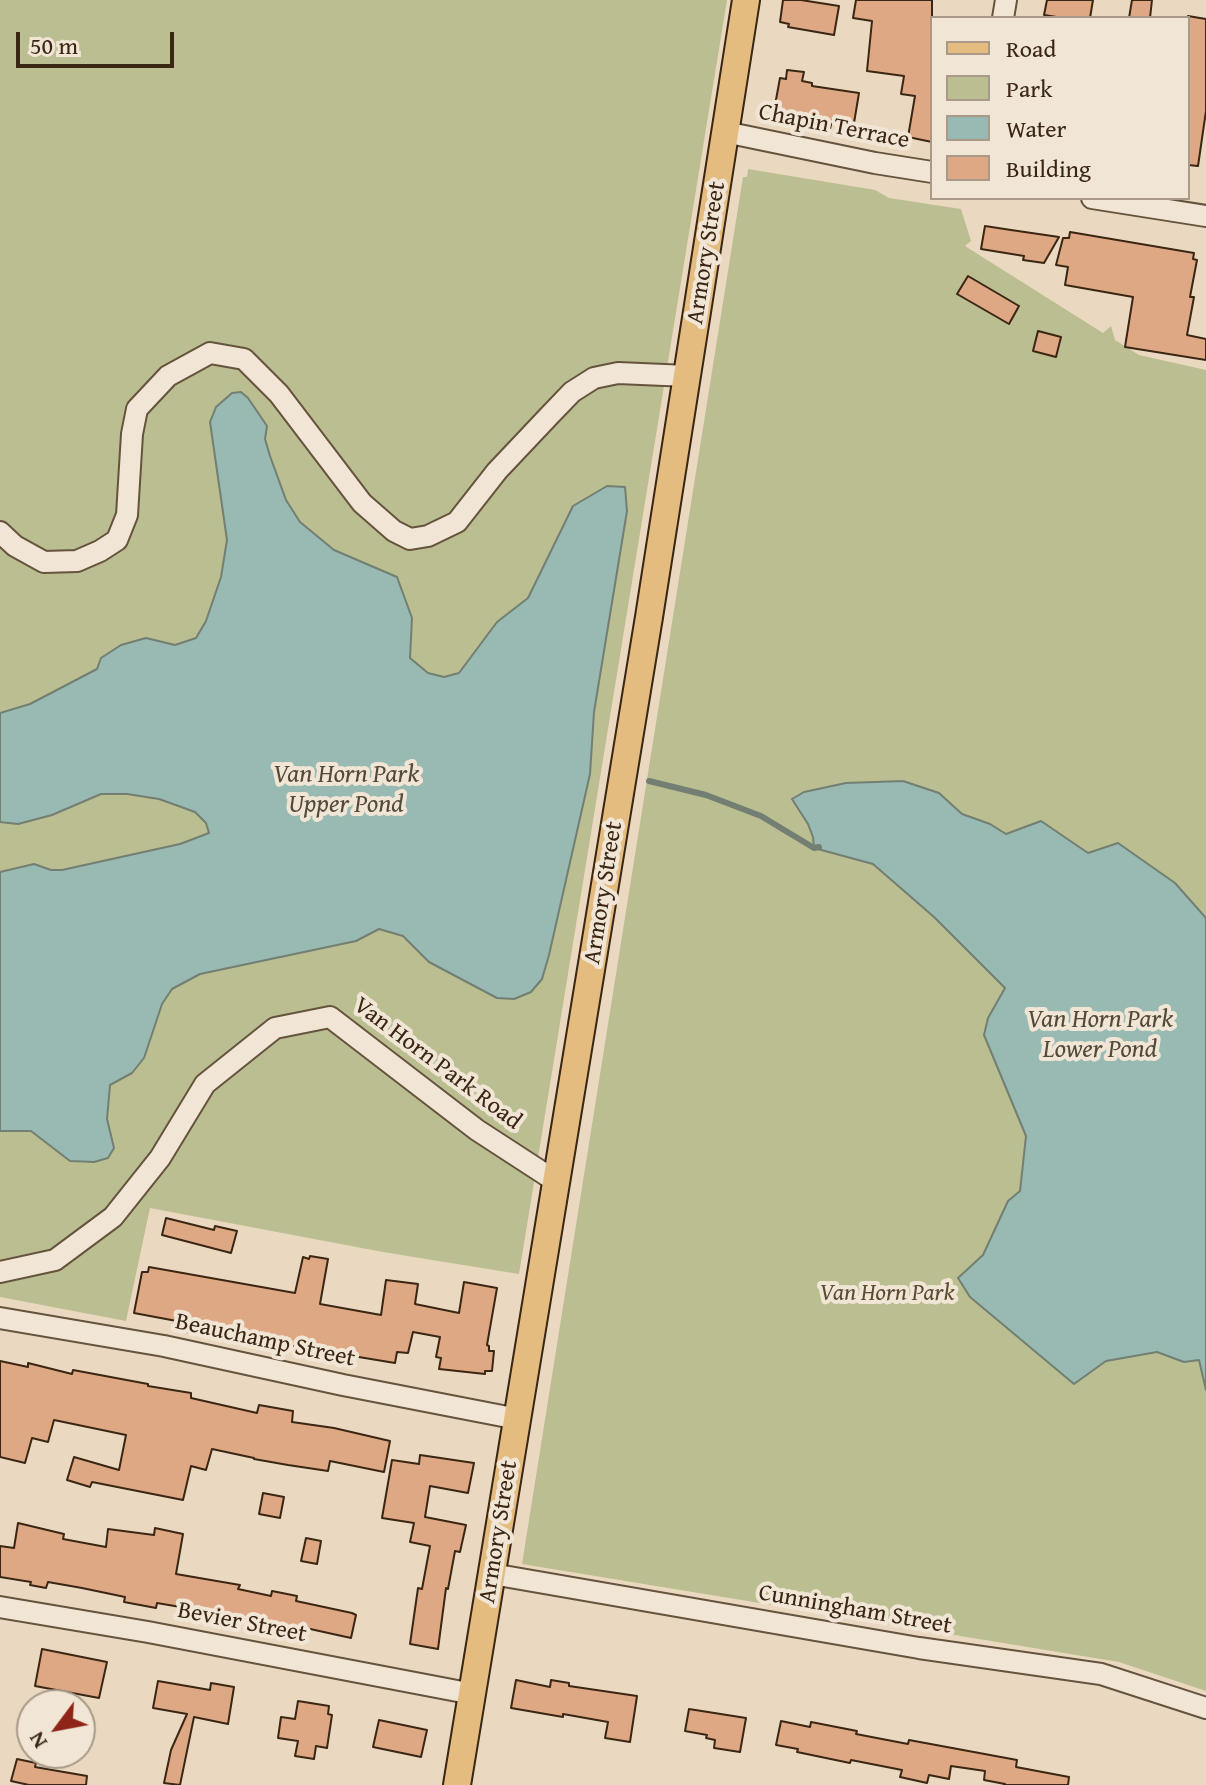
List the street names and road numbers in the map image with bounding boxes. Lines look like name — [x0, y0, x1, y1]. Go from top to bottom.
street label: Chapin Terrace — [756, 98, 912, 156]
street label: Armory Street — [682, 180, 732, 326]
street label: Armory Street — [579, 820, 629, 966]
street label: Van Horn Park Road — [347, 991, 527, 1137]
street label: Beauchamp Street — [173, 1308, 357, 1374]
street label: Armory Street — [474, 1459, 524, 1605]
street label: Cunningham Street — [756, 1579, 954, 1641]
street label: Bevier Street — [175, 1596, 309, 1650]

